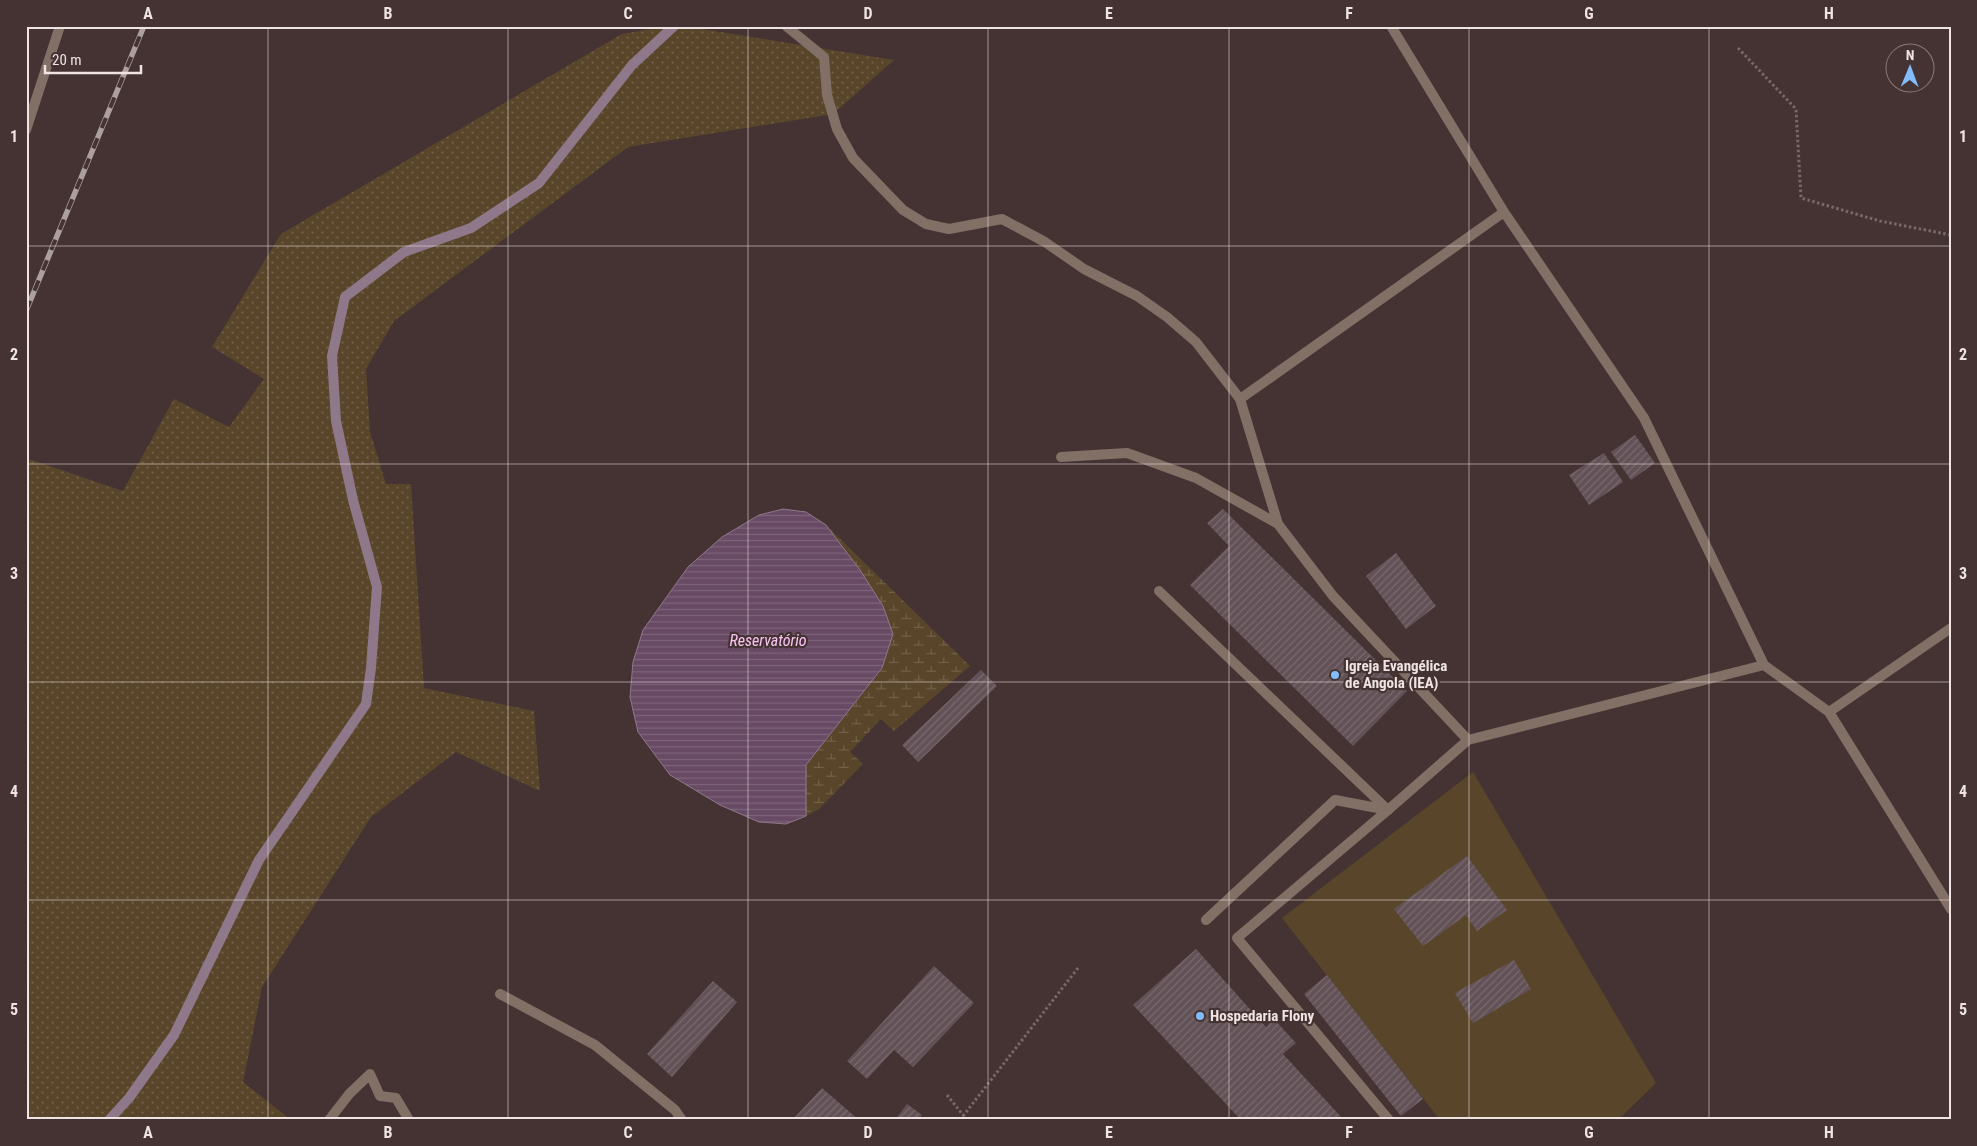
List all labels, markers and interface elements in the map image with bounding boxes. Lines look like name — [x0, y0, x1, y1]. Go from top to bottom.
text: A — [143, 4, 153, 23]
text: B — [384, 4, 393, 23]
text: C — [623, 4, 633, 23]
text: D — [863, 4, 873, 23]
text: E — [1105, 4, 1113, 23]
text: F — [1345, 4, 1353, 23]
text: G — [1584, 4, 1594, 23]
text: H — [1824, 4, 1834, 23]
scale bar — [45, 42, 141, 74]
north arrow — [1884, 42, 1934, 92]
text: N — [1906, 47, 1915, 63]
text: 20 m — [52, 51, 82, 69]
text: 1 — [10, 127, 18, 146]
text: 1 — [1959, 127, 1967, 146]
text: 2 — [10, 345, 18, 364]
text: 2 — [1959, 345, 1967, 364]
text: 3 — [10, 564, 18, 583]
text: 3 — [1959, 564, 1967, 583]
water label: Reservatório — [730, 631, 807, 650]
place label: Igreja Evangélica de Angola (IEA) — [1345, 657, 1447, 692]
marker: Igreja Evangélica de Angola (IEA) — [1329, 669, 1341, 681]
text: 4 — [10, 782, 18, 801]
text: 4 — [1959, 782, 1967, 801]
text: 5 — [10, 1000, 18, 1019]
text: 5 — [1959, 1000, 1967, 1019]
place label: Hospedaria Flony — [1210, 1007, 1315, 1025]
marker: Hospedaria Flony — [1194, 1010, 1206, 1022]
text: A — [143, 1123, 153, 1142]
text: B — [384, 1123, 393, 1142]
text: C — [623, 1123, 633, 1142]
text: D — [863, 1123, 873, 1142]
text: E — [1105, 1123, 1113, 1142]
text: F — [1345, 1123, 1353, 1142]
text: G — [1584, 1123, 1594, 1142]
text: H — [1824, 1123, 1834, 1142]

